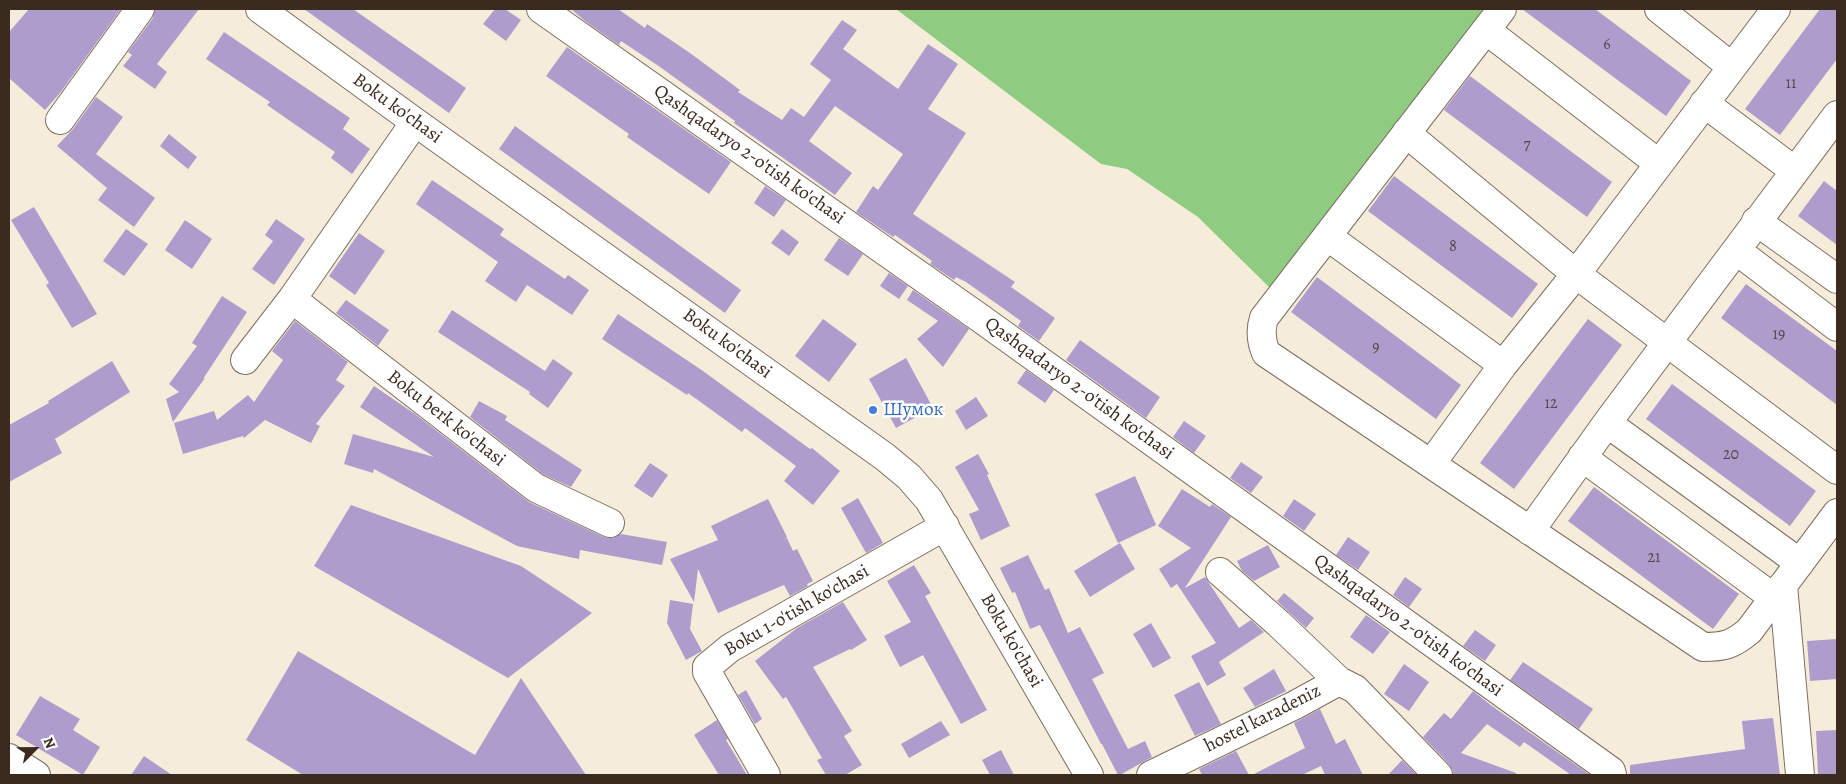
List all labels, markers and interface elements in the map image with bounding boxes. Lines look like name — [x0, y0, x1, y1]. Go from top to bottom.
house number: 6 — [1603, 35, 1611, 55]
street label: Boku ko'chasi — [348, 69, 446, 149]
house number: 11 — [1786, 74, 1796, 94]
street label: Qashqadaryo 2-o'tish ko'chasi — [649, 80, 849, 230]
house number: 7 — [1524, 135, 1530, 155]
house number: 8 — [1449, 237, 1457, 257]
street label: Boku ko'chasi — [678, 304, 776, 384]
street label: Qashqadaryo 2-o'tish ko'chasi — [980, 313, 1178, 465]
house number: 19 — [1773, 325, 1785, 345]
house number: 9 — [1372, 338, 1380, 358]
street label: Boku berk ko'chasi — [382, 366, 510, 472]
house number: 12 — [1544, 394, 1558, 414]
place label: Шумок — [883, 399, 943, 421]
marker: Шумок — [867, 404, 879, 416]
house number: 20 — [1723, 445, 1739, 465]
house number: 21 — [1647, 548, 1661, 568]
street label: Qashqadaryo 2-o'tish ko'chasi — [1309, 550, 1507, 702]
street label: Boku 1-o'tish ko'chasi — [721, 560, 873, 662]
street label: Boku ko'chasi — [975, 590, 1047, 692]
street label: hostel karadeniz — [1201, 680, 1325, 758]
north arrow — [10, 724, 60, 774]
text: N — [39, 735, 60, 751]

